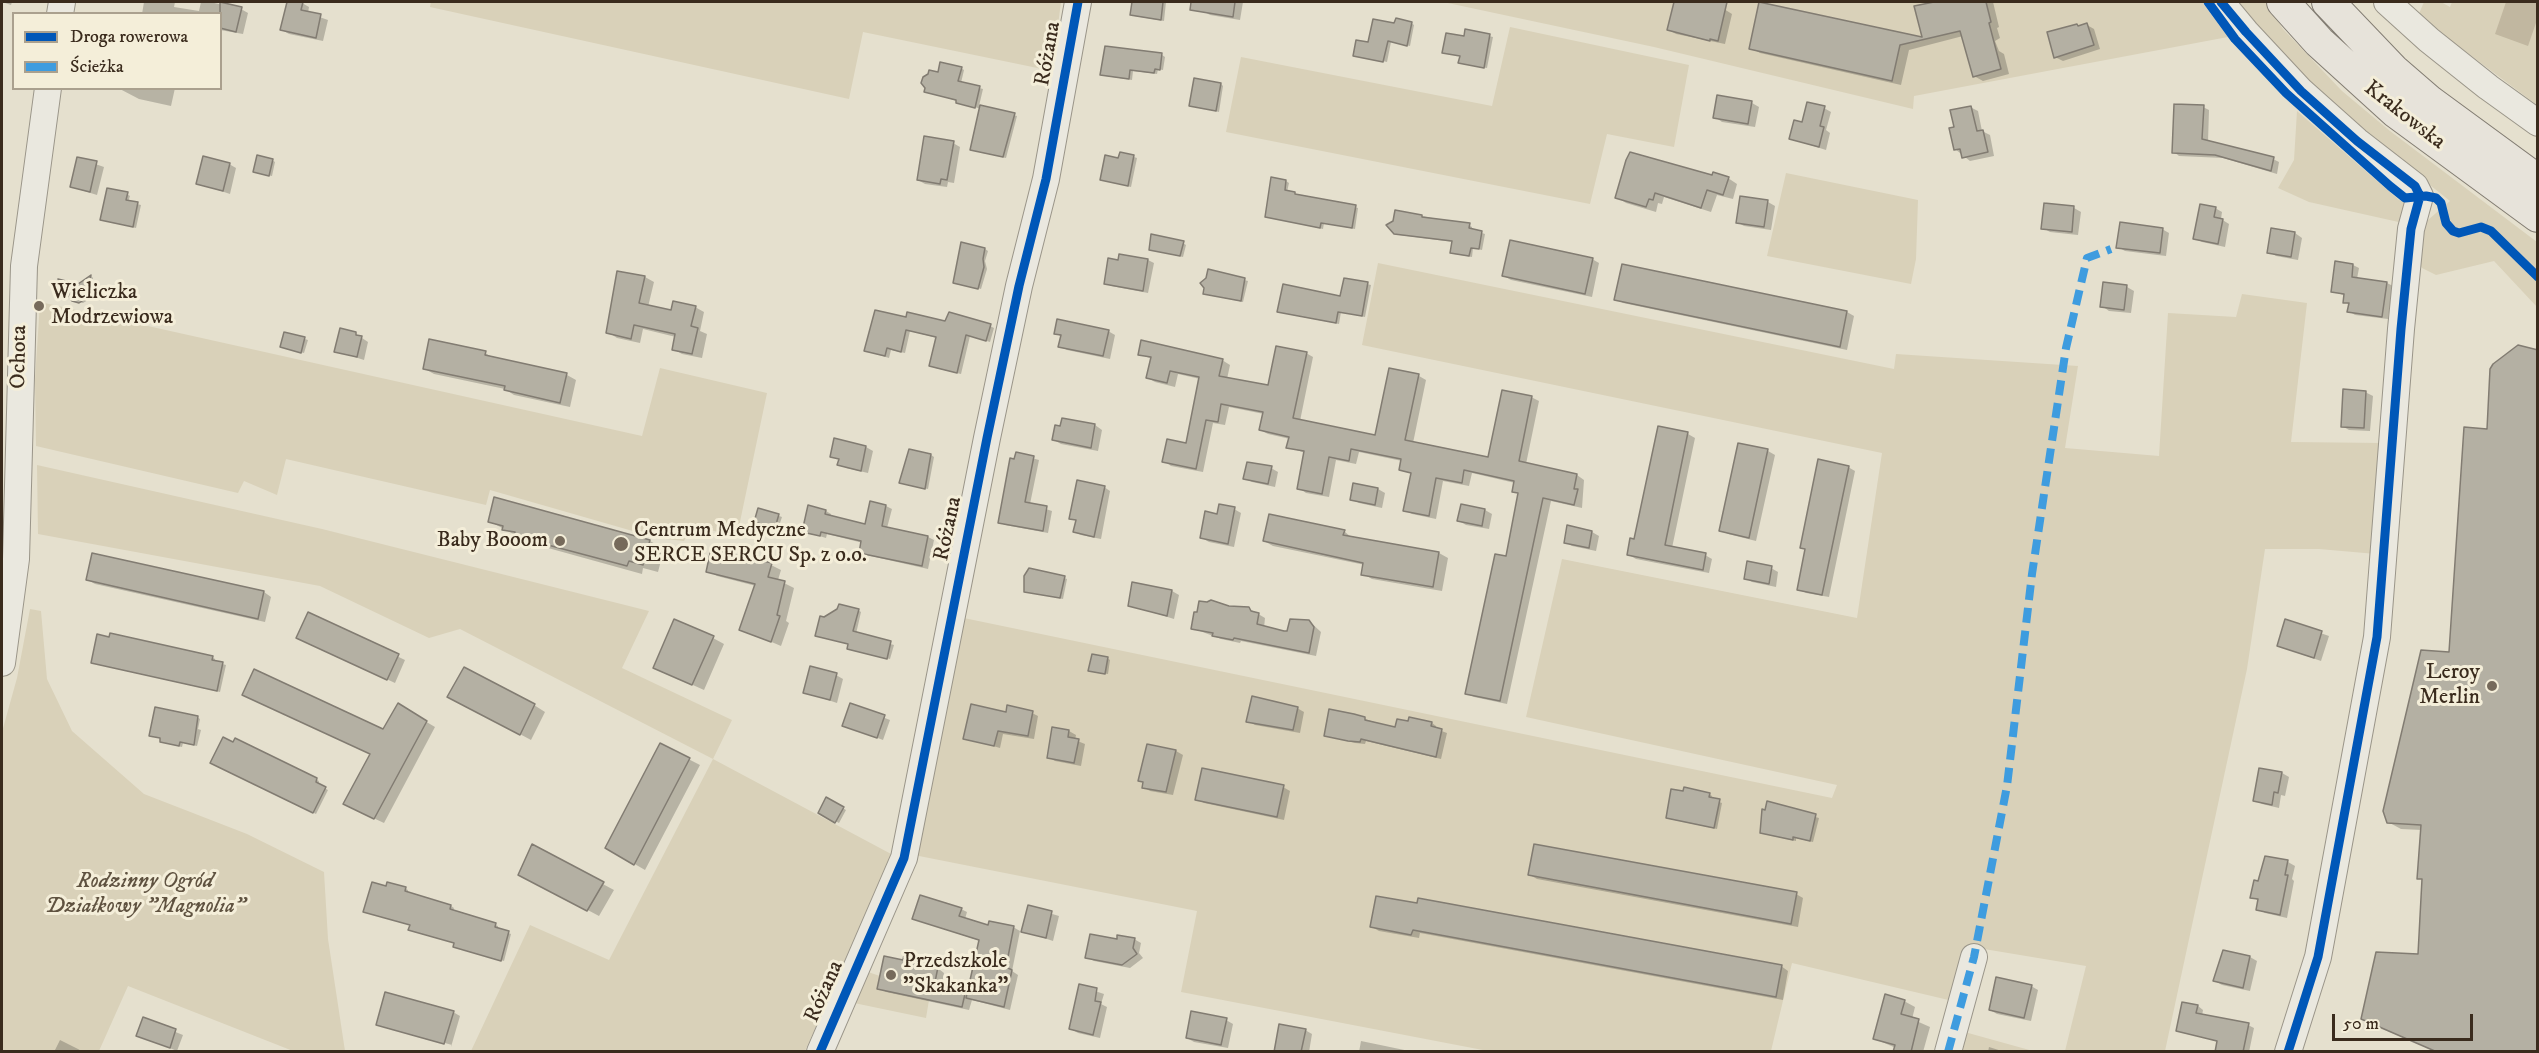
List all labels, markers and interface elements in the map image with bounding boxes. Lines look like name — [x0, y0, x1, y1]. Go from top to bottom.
legend — [12, 12, 222, 90]
street label: Różana — [1030, 20, 1068, 88]
text: Droga rowerowa — [70, 26, 188, 48]
text: Ścieżka — [70, 56, 124, 78]
street label: Krakowska — [2358, 76, 2450, 156]
place label: Wieliczka Modrzewiowa — [51, 280, 173, 332]
marker: Wieliczka Modrzewiowa — [32, 299, 46, 313]
street label: Ochota — [6, 325, 34, 389]
street label: Różana — [929, 494, 969, 564]
place label: Centrum Medyczne SERCE SERCU Sp. z o.o. — [634, 518, 867, 570]
place label: Baby Booom — [437, 528, 548, 554]
marker: Baby Booom — [553, 534, 567, 548]
marker: Centrum Medyczne SERCE SERCU Sp. z o.o. — [612, 535, 630, 553]
place label: Leroy Merlin — [2419, 660, 2480, 712]
marker: Leroy Merlin — [2485, 679, 2499, 693]
park label: Rodzinny Ogród Działkowy "Magnolia" — [45, 869, 245, 920]
place label: Przedszkole "Skakanka" — [903, 949, 1008, 1000]
street label: Różana — [800, 957, 850, 1027]
marker: Przedszkole "Skakanka" — [884, 968, 898, 982]
scale bar — [2335, 1002, 2476, 1040]
text: 50 m — [2343, 1013, 2379, 1035]

